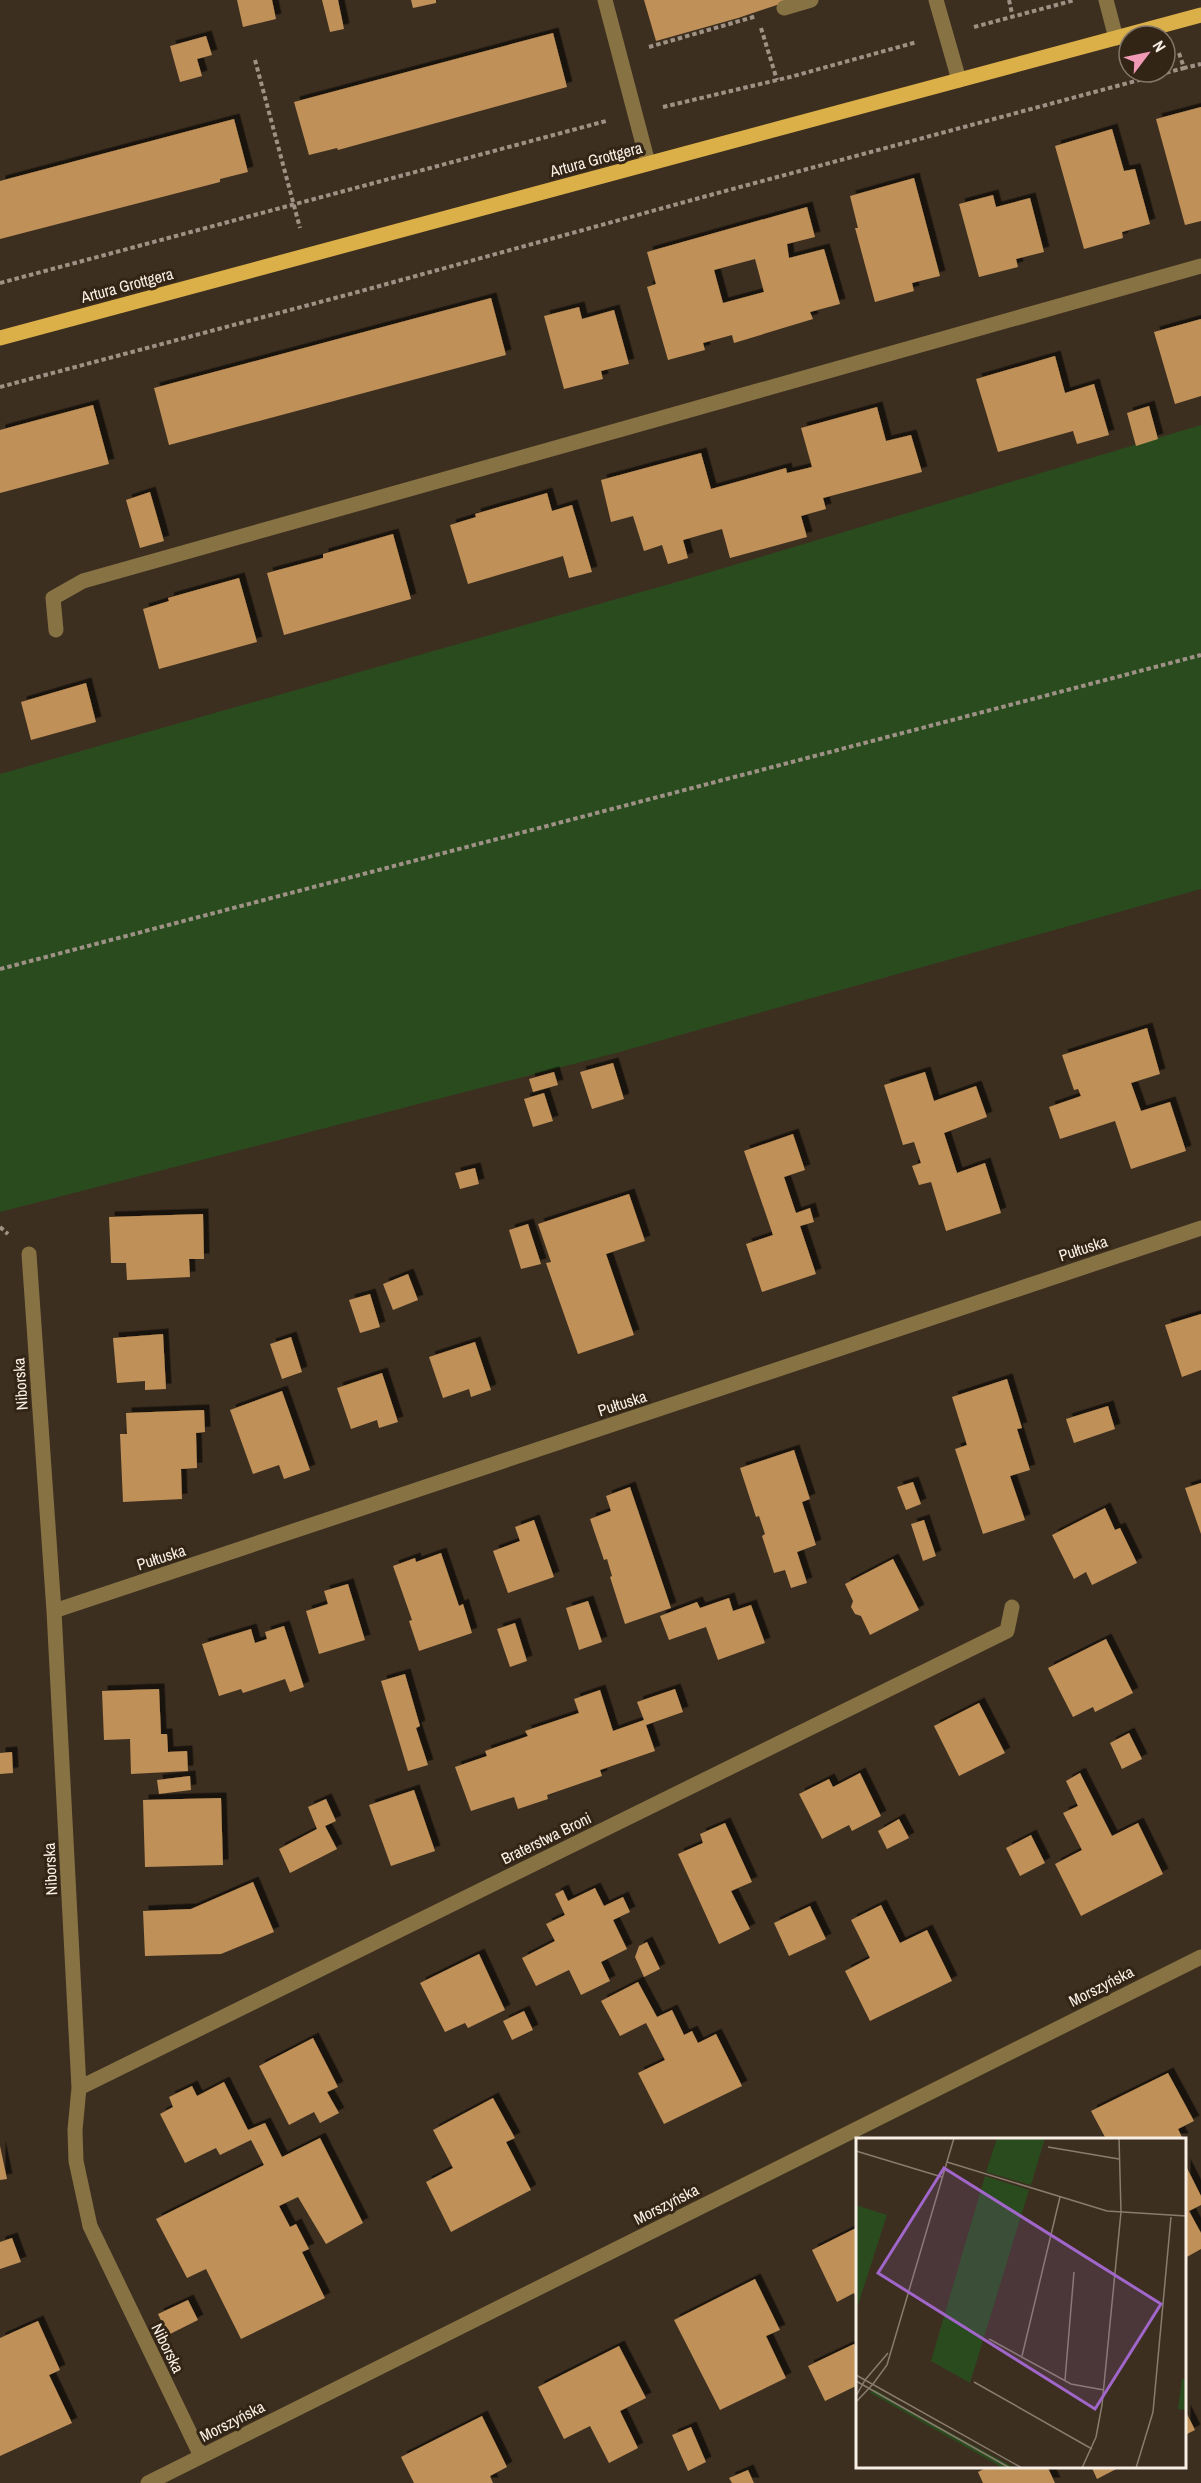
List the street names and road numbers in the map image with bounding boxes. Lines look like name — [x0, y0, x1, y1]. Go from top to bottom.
street label: Artura Grottgera — [546, 136, 645, 182]
street label: Artura Grottgera — [77, 262, 176, 308]
street label: Pułtuska — [1056, 1230, 1111, 1266]
street label: Niborska — [7, 1356, 33, 1411]
street label: Pułtuska — [595, 1385, 650, 1421]
street label: Pułtuska — [134, 1539, 189, 1575]
street label: Braterstwa Broni — [497, 1807, 595, 1869]
street label: Niborska — [38, 1842, 62, 1896]
street label: Morszyńska — [1065, 1960, 1138, 2012]
street label: Morszyńska — [630, 2178, 703, 2230]
street label: Niborska — [147, 2320, 190, 2377]
street label: Morszyńska — [196, 2395, 269, 2447]

